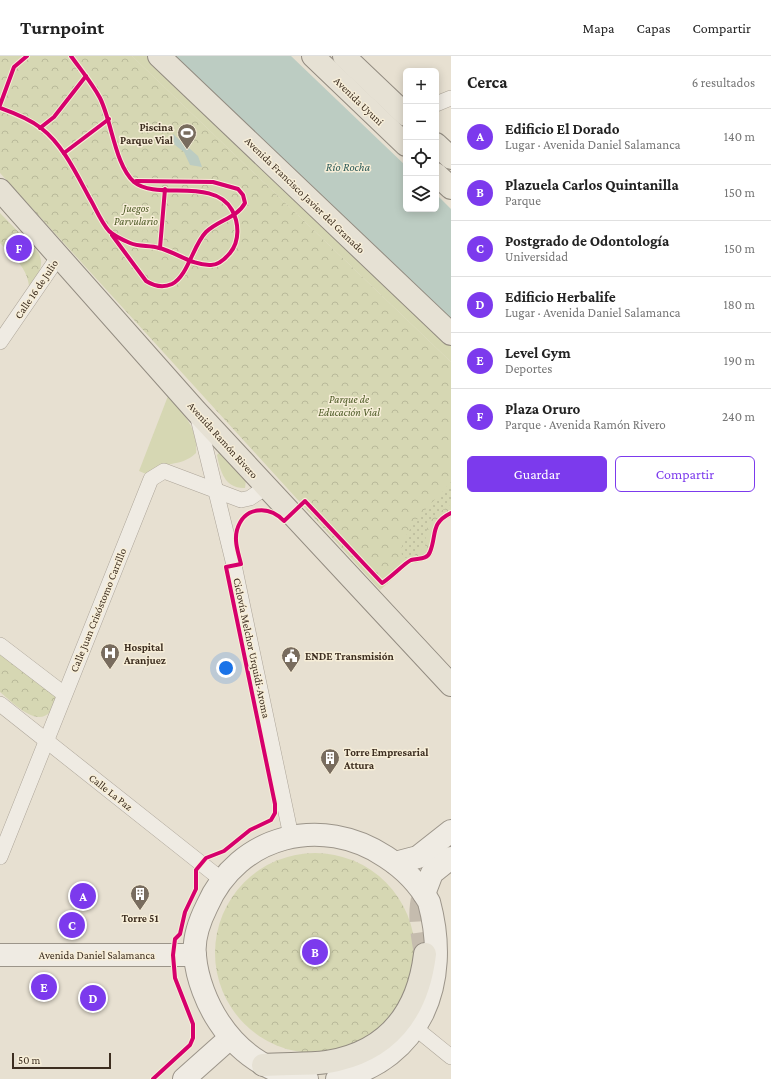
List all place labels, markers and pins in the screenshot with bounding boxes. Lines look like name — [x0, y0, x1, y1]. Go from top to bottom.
place label: Piscina Parque Vial — [120, 121, 174, 146]
sports icon: Piscina Parque Vial — [176, 122, 198, 150]
pin: F — [6, 233, 32, 263]
place label: Hospital Aranjuez — [123, 641, 166, 667]
hospital icon: Hospital Aranjuez — [99, 642, 121, 670]
public building icon: ENDE Transmisión — [280, 645, 302, 673]
place label: ENDE Transmisión — [305, 650, 395, 662]
place label: Torre Empresarial Attura — [343, 746, 429, 771]
building icon: Torre Empresarial Attura — [319, 747, 341, 775]
pin: A — [70, 881, 96, 911]
building icon: Torre 51 — [129, 883, 151, 911]
pin: C — [59, 910, 85, 940]
place label: Torre 51 — [121, 912, 159, 924]
pin: B — [302, 937, 328, 967]
pin: E — [31, 972, 57, 1002]
pin: D — [80, 983, 106, 1013]

